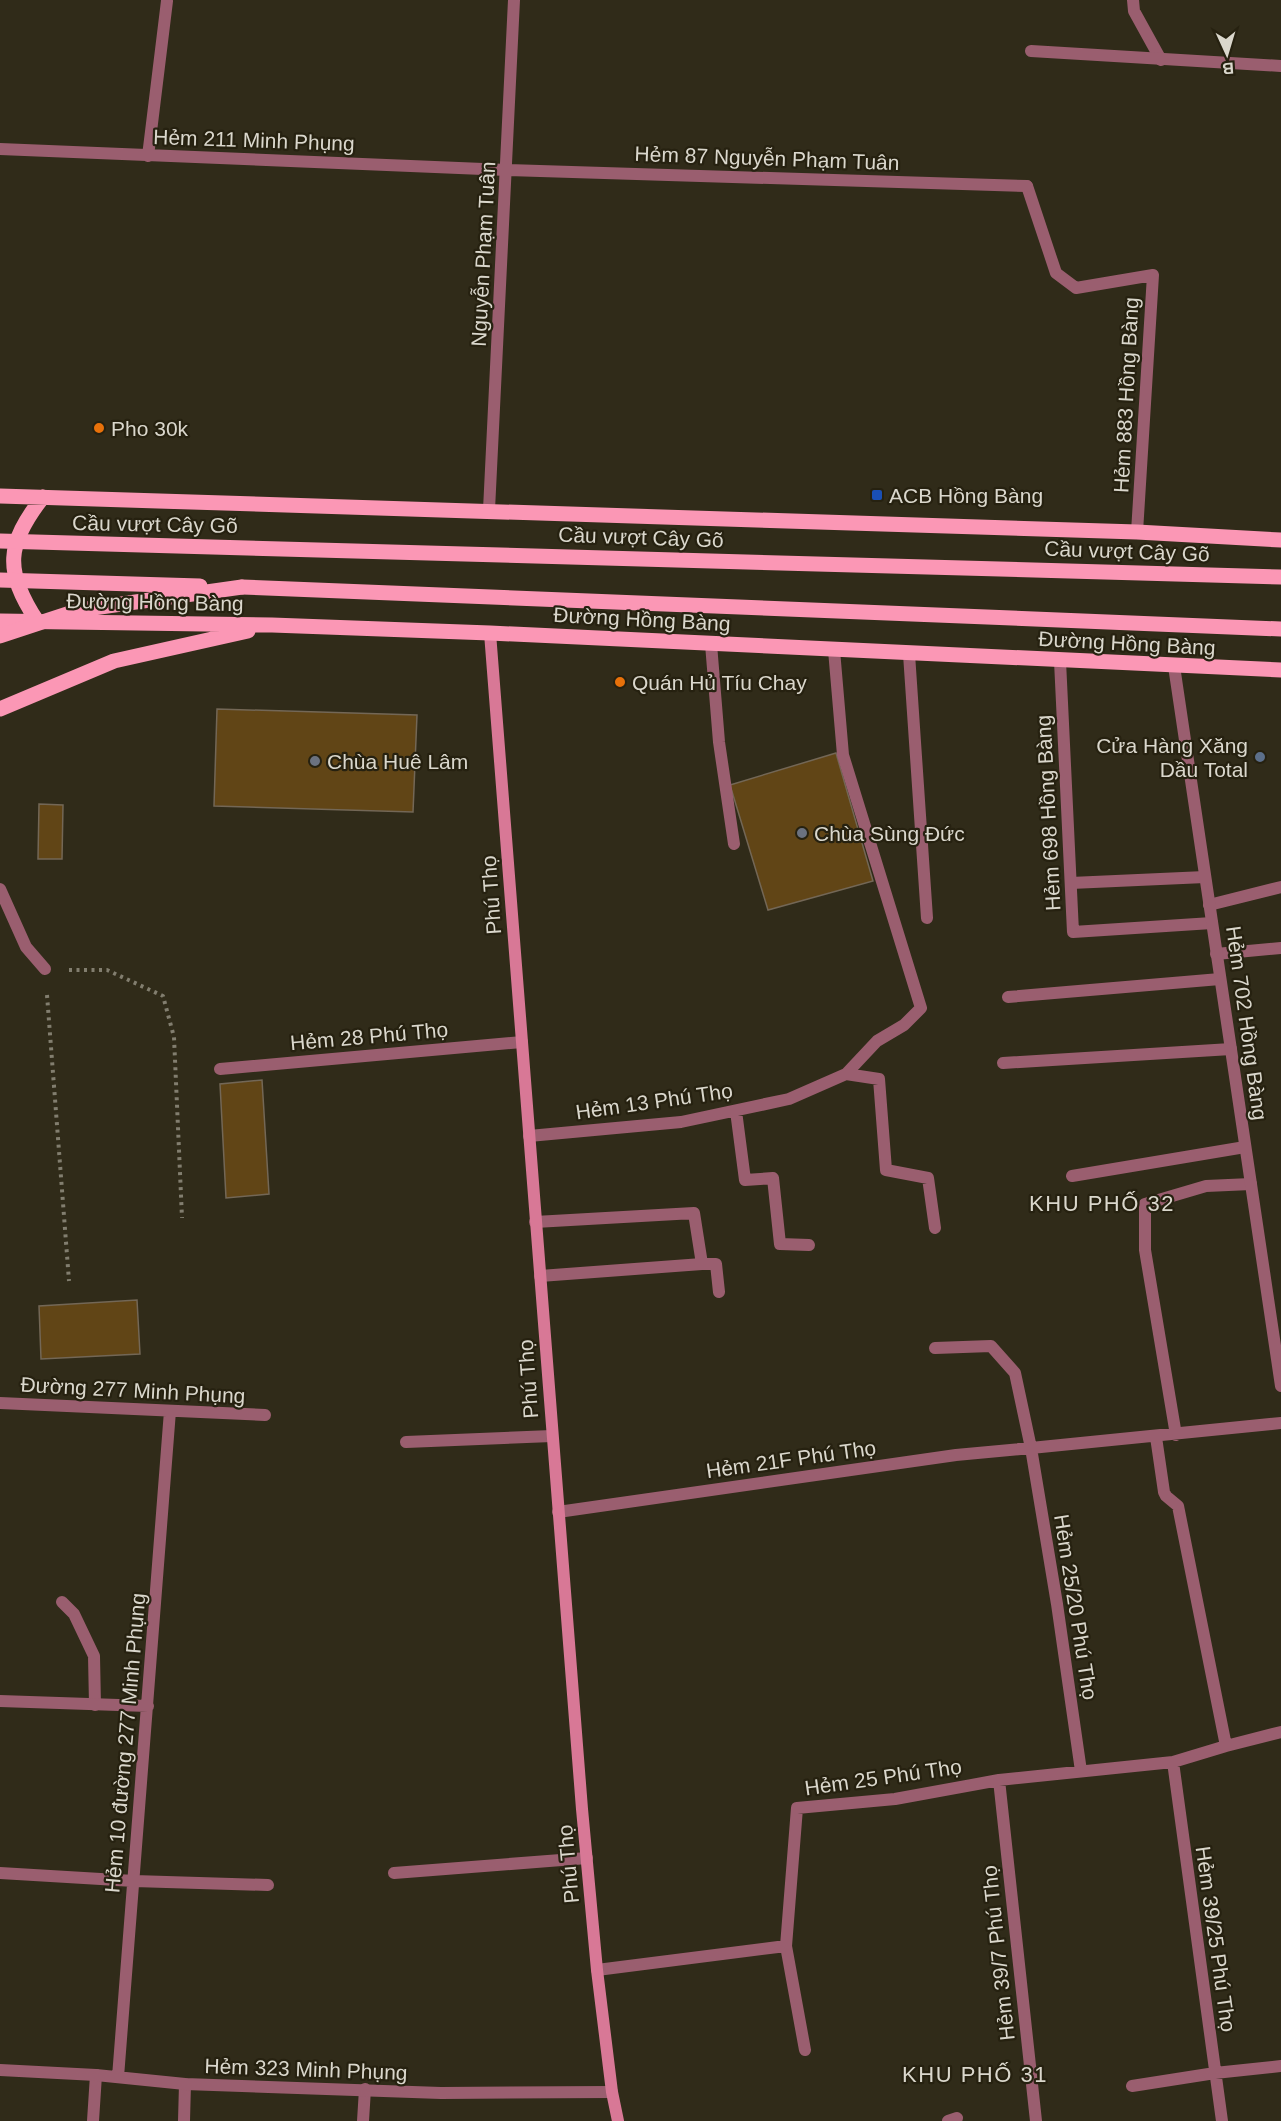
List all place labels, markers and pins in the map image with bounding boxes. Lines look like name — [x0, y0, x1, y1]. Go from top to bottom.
place label: Pho 30k — [111, 417, 189, 440]
marker: Pho 30k — [92, 421, 106, 435]
place label: ACB Hồng Bàng — [889, 484, 1043, 507]
marker: ACB Hồng Bàng — [870, 488, 884, 502]
place label: Quán Hủ Tíu Chay — [632, 671, 807, 694]
marker: Quán Hủ Tíu Chay — [613, 675, 627, 689]
place label: Cửa Hàng Xăng Dầu Total — [1096, 734, 1248, 781]
place label: Chùa Huê Lâm — [327, 750, 468, 773]
marker: Cửa Hàng Xăng Dầu Total — [1253, 750, 1267, 764]
marker: Chùa Huê Lâm — [308, 754, 322, 768]
place label: Chùa Sùng Đức — [814, 822, 965, 845]
marker: Chùa Sùng Đức — [795, 826, 809, 840]

